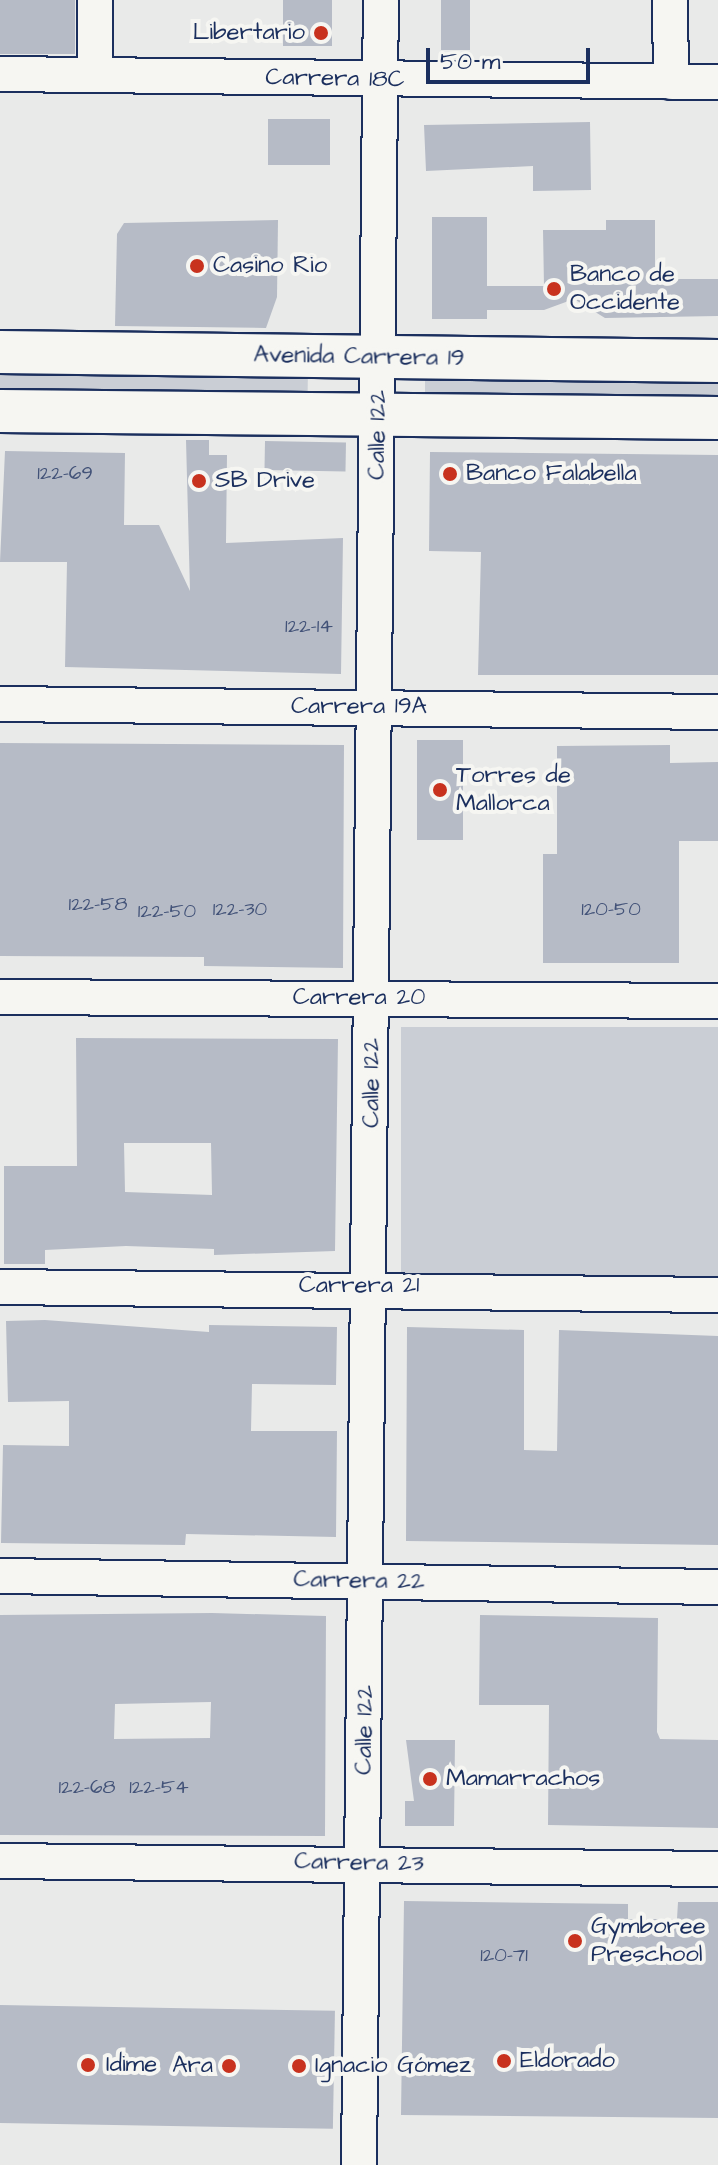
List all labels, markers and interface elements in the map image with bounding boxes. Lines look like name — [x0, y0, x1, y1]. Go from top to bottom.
place label: Libertario — [193, 19, 305, 47]
marker: Libertario — [312, 24, 330, 42]
scale bar — [430, 32, 594, 82]
text: 50 m — [440, 45, 500, 79]
street label: Carrera 18C — [265, 63, 405, 95]
place label: Casino Rio — [213, 252, 327, 280]
marker: Casino Rio — [188, 257, 206, 275]
place label: Banco de Occidente — [570, 261, 680, 317]
marker: Banco de Occidente — [545, 280, 563, 298]
street label: Avenida Carrera 19 — [253, 341, 465, 373]
street label: Calle 122 — [363, 390, 393, 480]
place label: Banco Falabella — [466, 460, 637, 488]
house number: 122-69 — [37, 461, 93, 485]
marker: Banco Falabella — [441, 465, 459, 483]
place label: SB Drive — [215, 467, 315, 495]
marker: SB Drive — [190, 472, 208, 490]
house number: 122-14 — [285, 614, 333, 638]
street label: Carrera 19A — [291, 693, 427, 721]
place label: Torres de Mallorca — [456, 762, 571, 818]
marker: Torres de Mallorca — [431, 781, 449, 799]
house number: 122-58 — [69, 892, 127, 916]
house number: 122-30 — [213, 897, 267, 921]
house number: 120-50 — [581, 897, 641, 921]
house number: 122-50 — [138, 899, 196, 923]
street label: Carrera 20 — [293, 984, 425, 1012]
street label: Calle 122 — [358, 1038, 386, 1128]
street label: Carrera 21 — [299, 1272, 419, 1300]
street label: Carrera 22 — [293, 1565, 425, 1597]
street label: Calle 122 — [350, 1685, 380, 1775]
place label: Mamarrachos — [446, 1765, 600, 1793]
marker: Mamarrachos — [421, 1770, 439, 1788]
house number: 122-68 — [58, 1775, 116, 1799]
house number: 122-54 — [129, 1775, 189, 1799]
street label: Carrera 23 — [294, 1847, 424, 1879]
place label: Gymboree Preschool — [591, 1913, 706, 1969]
marker: Gymboree Preschool — [566, 1932, 584, 1950]
house number: 120-71 — [480, 1943, 528, 1967]
place label: Eldorado — [520, 2047, 615, 2075]
place label: Idime — [106, 2051, 157, 2079]
place label: Ara — [172, 2052, 213, 2080]
place label: Ignacio Gómez — [315, 2052, 471, 2080]
marker: Eldorado — [495, 2052, 513, 2070]
marker: Idime — [77, 2054, 99, 2076]
marker: Ara — [220, 2057, 238, 2075]
marker: Ignacio Gómez — [290, 2057, 308, 2075]

